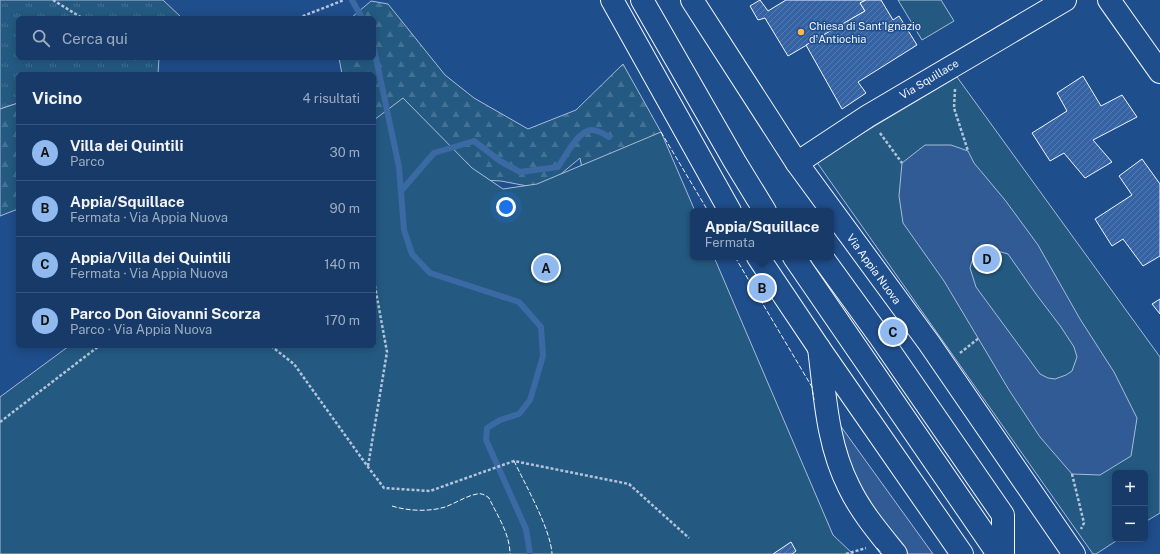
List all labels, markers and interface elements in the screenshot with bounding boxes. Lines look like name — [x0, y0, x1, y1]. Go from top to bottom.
search box — [16, 16, 376, 60]
place label: Chiesa di Sant'Ignazio d'Antiochia — [809, 20, 921, 45]
icon: search — [30, 27, 52, 49]
marker: Chiesa di Sant'Ignazio d'Antiochia — [796, 27, 806, 37]
text: Cerca qui — [62, 30, 128, 47]
street label: Via Squillace — [897, 57, 961, 101]
text: Vicino — [32, 88, 82, 108]
text: 4 risultati — [303, 91, 360, 106]
text: Villa dei Quintili — [70, 137, 184, 154]
text: A — [40, 145, 50, 160]
text: 30 m — [330, 145, 360, 160]
text: Parco — [70, 154, 105, 169]
text: Appia/Squillace — [70, 193, 185, 210]
your location — [496, 197, 516, 217]
text: B — [41, 201, 49, 216]
text: 90 m — [330, 201, 360, 216]
popup — [690, 208, 834, 260]
text: Fermata · Via Appia Nuova — [70, 210, 228, 225]
text: Appia/Squillace — [705, 218, 819, 235]
street label: Via Appia Nuova — [845, 232, 903, 306]
text: Fermata — [705, 235, 755, 250]
pin: D — [974, 244, 1000, 274]
text: Appia/Villa dei Quintili — [70, 249, 231, 266]
pin: A — [533, 253, 559, 283]
text: C — [40, 257, 50, 272]
text: 140 m — [324, 257, 360, 272]
text: Fermata · Via Appia Nuova — [70, 266, 228, 281]
pin: B — [749, 273, 775, 303]
text: Parco Don Giovanni Scorza — [70, 305, 261, 322]
text: D — [40, 313, 50, 328]
text: 170 m — [325, 313, 360, 328]
pin: C — [880, 317, 906, 347]
text: Parco · Via Appia Nuova — [70, 322, 212, 337]
map controls — [1112, 470, 1148, 542]
button: + — [1112, 470, 1148, 506]
button: − — [1112, 506, 1148, 542]

